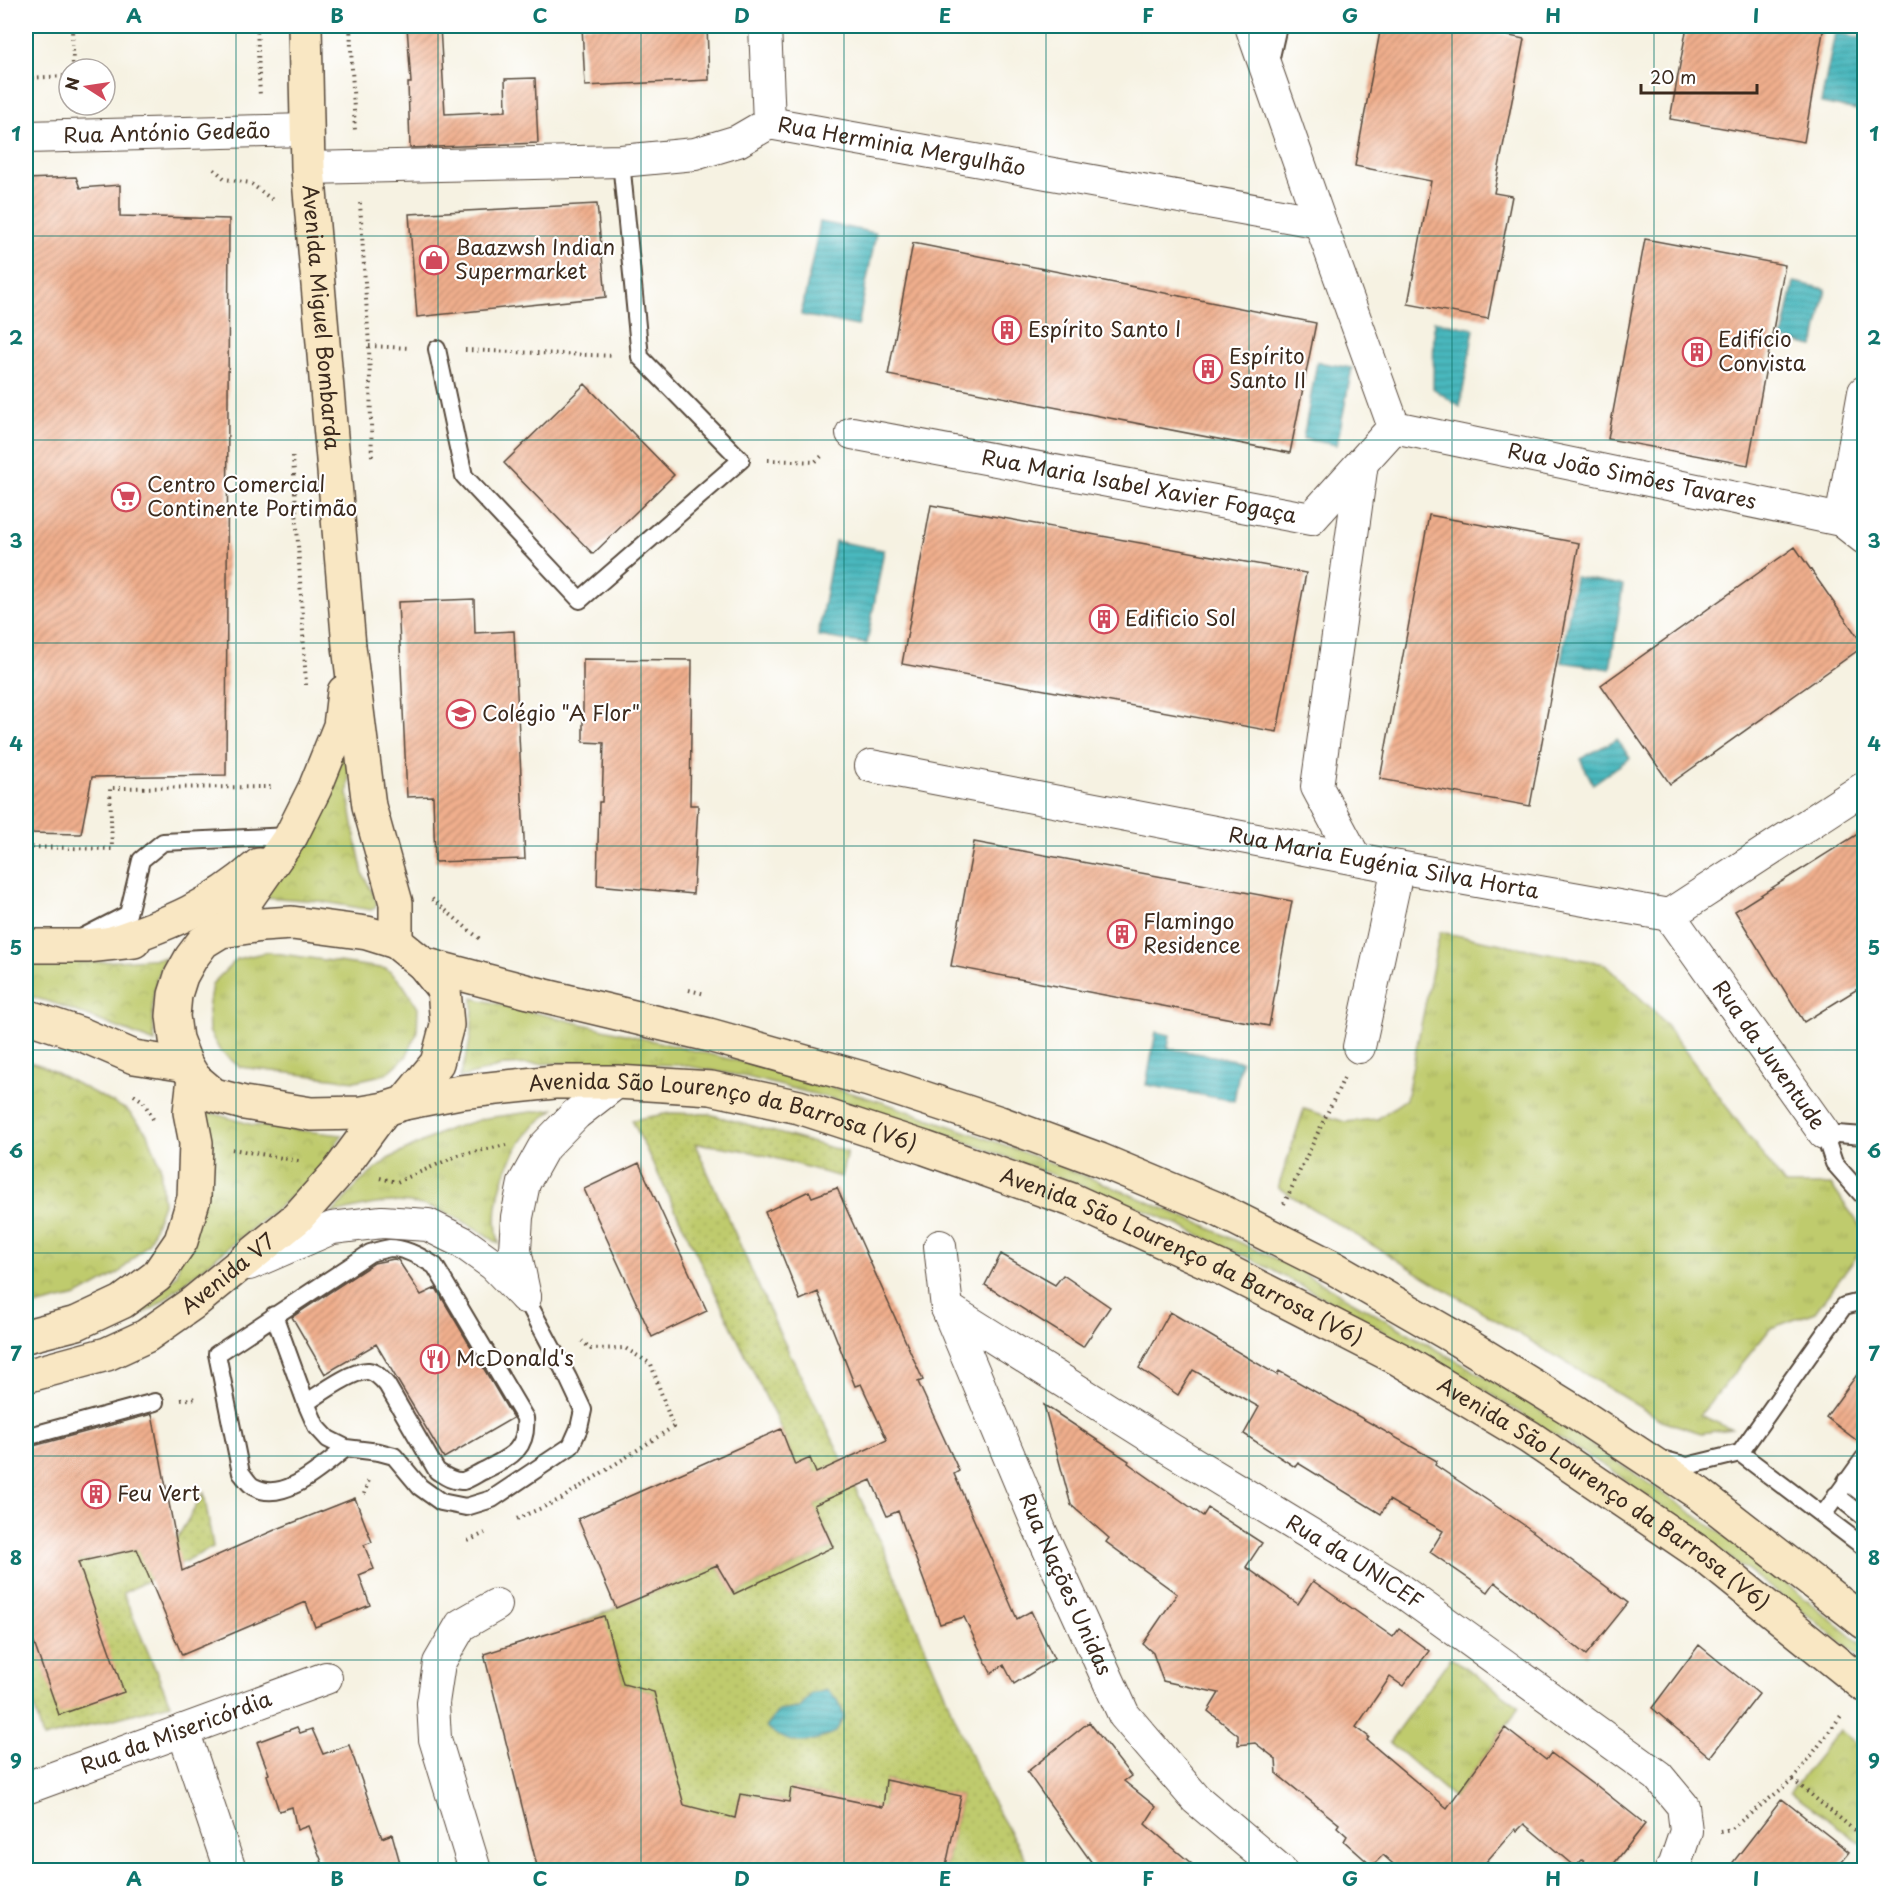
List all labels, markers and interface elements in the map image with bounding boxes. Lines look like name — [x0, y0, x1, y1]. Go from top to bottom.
text: A — [126, 0, 142, 30]
text: B — [330, 0, 344, 30]
text: C — [532, 0, 548, 30]
text: D — [734, 0, 750, 30]
text: E — [939, 0, 951, 30]
text: F — [1142, 0, 1154, 30]
text: G — [1342, 0, 1358, 30]
text: H — [1545, 0, 1561, 30]
text: I — [1753, 0, 1759, 30]
north arrow — [57, 57, 117, 117]
scale bar — [1641, 57, 1756, 95]
text: 20 m — [1650, 63, 1696, 90]
text: N — [58, 75, 84, 92]
street label: Rua Herminia Mergulhão — [775, 107, 1029, 183]
street label: Rua António Gedeão — [63, 113, 271, 150]
text: 1 — [11, 118, 21, 148]
text: 1 — [1869, 118, 1879, 148]
street label: Avenida Miguel Bombarda — [296, 183, 350, 452]
place label: Baazwsh Indian Supermarket — [455, 230, 615, 286]
shop icon: Baazwsh Indian Supermarket — [418, 244, 450, 276]
place label: Espírito Santo I — [1028, 312, 1182, 344]
building icon: Espírito Santo I — [991, 314, 1023, 346]
text: 2 — [9, 322, 23, 352]
place label: Edifício Convista — [1718, 322, 1806, 378]
text: 2 — [1867, 322, 1881, 352]
building icon: Edifício Convista — [1681, 336, 1713, 368]
place label: Espírito Santo II — [1229, 339, 1306, 395]
building icon: Espírito Santo II — [1192, 353, 1224, 385]
street label: Rua João Simões Tavares — [1505, 433, 1760, 516]
street label: Rua Maria Isabel Xavier Fogaça — [979, 440, 1300, 530]
place label: Centro Comercial Continente Portimão — [147, 467, 357, 523]
supermarket icon: Centro Comercial Continente Portimão — [110, 481, 142, 513]
text: 3 — [9, 525, 23, 555]
text: 3 — [1867, 525, 1881, 555]
place label: Edificio Sol — [1125, 601, 1236, 633]
building icon: Edificio Sol — [1088, 603, 1120, 635]
place label: Colégio "A Flor" — [482, 696, 640, 728]
school or university icon: Colégio "A Flor" — [445, 698, 477, 730]
text: 4 — [9, 728, 23, 758]
text: 4 — [1867, 728, 1881, 758]
street label: Rua Maria Eugénia Silva Horta — [1226, 817, 1543, 906]
place label: Flamingo Residence — [1143, 904, 1241, 960]
building icon: Flamingo Residence — [1106, 918, 1138, 950]
text: 5 — [10, 932, 22, 962]
text: 5 — [1868, 932, 1880, 962]
street label: Rua da Juventude — [1706, 973, 1835, 1135]
street label: Avenida São Lourenço da Barrosa (V6) — [527, 1064, 922, 1158]
text: 6 — [9, 1135, 23, 1165]
text: 6 — [1867, 1135, 1881, 1165]
street label: Avenida São Lourenço da Barrosa (V6) — [996, 1158, 1369, 1352]
street label: Avenida V7 — [174, 1224, 281, 1321]
text: 7 — [10, 1338, 22, 1368]
text: 7 — [1868, 1338, 1880, 1368]
place label: McDonald's — [456, 1341, 574, 1373]
restaurant icon: McDonald's — [419, 1343, 451, 1375]
street label: Avenida São Lourenço da Barrosa (V6) — [1432, 1368, 1777, 1617]
place label: Feu Vert — [117, 1476, 200, 1508]
building icon: Feu Vert — [80, 1478, 112, 1510]
street label: Rua Nações Unidas — [1012, 1488, 1122, 1680]
street label: Rua da UNICEF — [1281, 1505, 1431, 1616]
text: 8 — [10, 1542, 22, 1572]
text: 8 — [1868, 1542, 1880, 1572]
street label: Rua da Misericórdia — [75, 1681, 276, 1781]
text: 9 — [10, 1745, 22, 1775]
text: 9 — [1868, 1745, 1880, 1775]
text: A — [126, 1863, 142, 1893]
text: B — [330, 1863, 344, 1893]
text: C — [532, 1863, 548, 1893]
text: D — [734, 1863, 750, 1893]
text: E — [939, 1863, 951, 1893]
text: F — [1142, 1863, 1154, 1893]
text: G — [1342, 1863, 1358, 1893]
text: H — [1545, 1863, 1561, 1893]
text: I — [1753, 1863, 1759, 1893]

